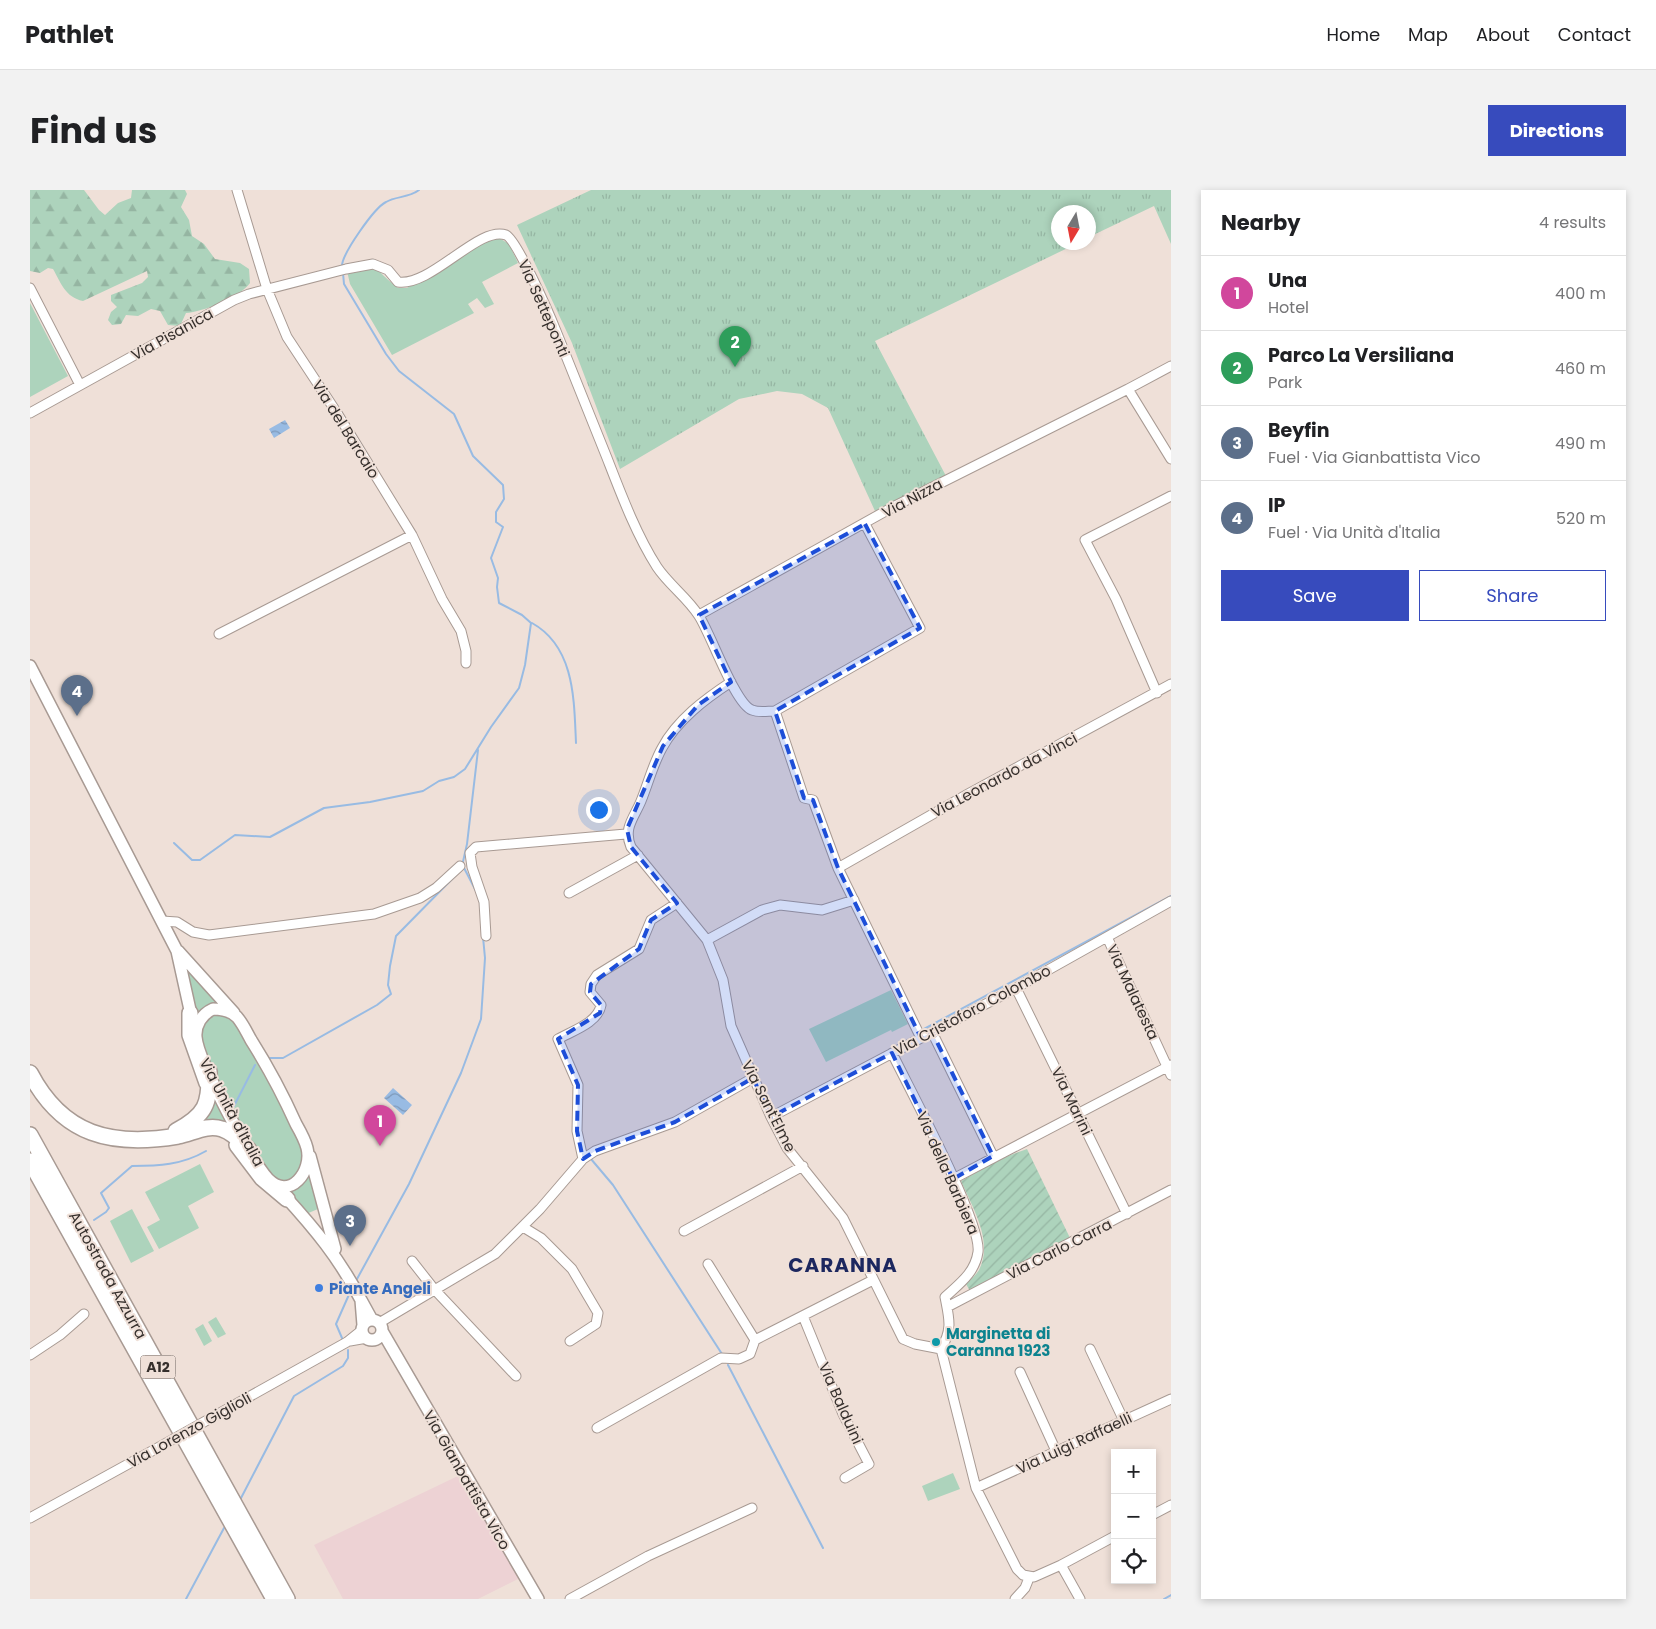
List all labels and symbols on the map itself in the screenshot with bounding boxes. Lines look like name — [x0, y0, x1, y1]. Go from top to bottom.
north arrow — [1051, 205, 1096, 250]
street label: Via Setteponti — [513, 256, 575, 360]
street label: Via Pisanica — [127, 303, 217, 365]
pin: 2 — [719, 326, 751, 367]
street label: Via del Barcaio — [307, 376, 385, 482]
street label: Via Nizza — [878, 473, 946, 523]
pin: 4 — [61, 675, 93, 716]
street label: Via Leonardo da Vinci — [927, 727, 1081, 823]
your location — [586, 797, 612, 823]
street label: Via Malatesta — [1102, 941, 1164, 1043]
street label: Via Cristoforo Colombo — [890, 960, 1054, 1060]
street label: Via Unità d'Italia — [194, 1054, 270, 1170]
street label: Via Sant'Elme — [737, 1056, 801, 1156]
street label: Via Marini — [1046, 1063, 1098, 1139]
pin: 1 — [364, 1105, 396, 1146]
street label: Via della Barbiera — [911, 1108, 985, 1238]
pin: 3 — [334, 1205, 366, 1246]
street label: Autostrada Azzurra — [64, 1207, 152, 1343]
street label: Via Carlo Carra — [1003, 1213, 1115, 1285]
district label: CARANNA — [788, 1251, 898, 1279]
place label: Piante Angeli — [329, 1278, 431, 1299]
marker: Piante Angeli — [313, 1282, 325, 1294]
place label: Marginetta di Caranna 1923 — [946, 1323, 1051, 1361]
marker: Marginetta di Caranna 1923 — [930, 1336, 942, 1348]
road number: A12 — [140, 1356, 176, 1378]
street label: Via Balduini — [814, 1359, 868, 1447]
street label: Via Lorenzo Giglioli — [123, 1387, 255, 1473]
street label: Via Gianbattista Vico — [418, 1406, 516, 1554]
street label: Via Luigi Raffaelli — [1013, 1407, 1135, 1479]

